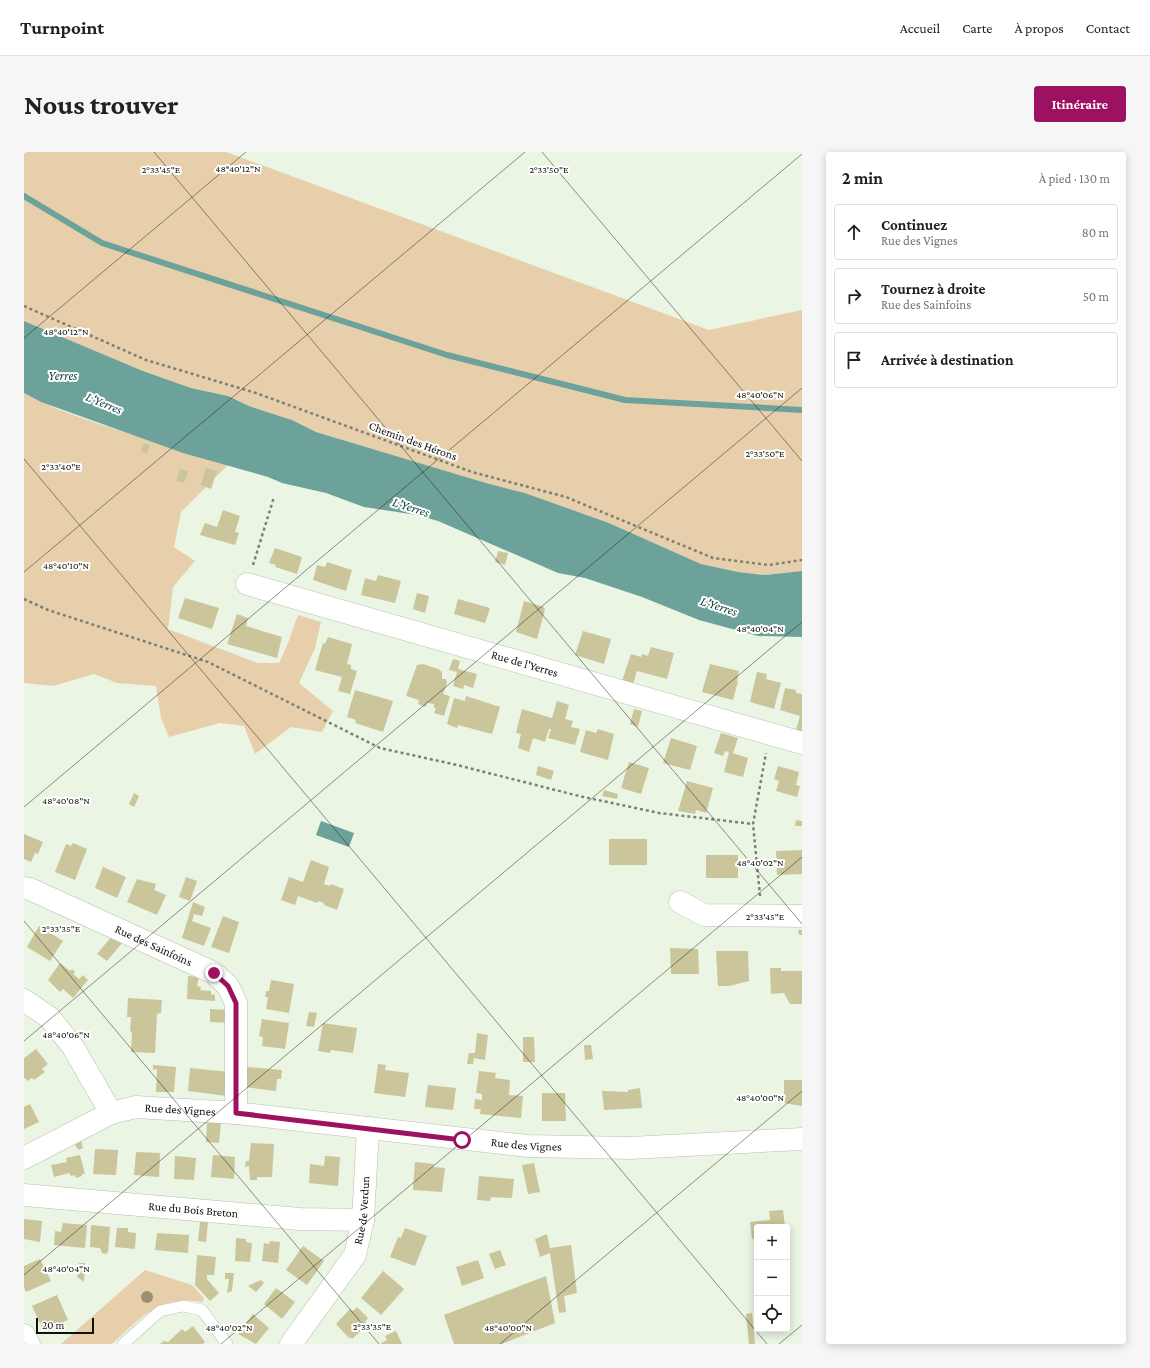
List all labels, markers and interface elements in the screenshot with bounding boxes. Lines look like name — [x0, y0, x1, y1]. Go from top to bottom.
text: Turnpoint — [20, 17, 104, 38]
text: Accueil — [900, 20, 940, 36]
text: Carte — [962, 20, 993, 36]
text: À propos — [1015, 20, 1064, 36]
text: Contact — [1086, 20, 1130, 36]
button: Itinéraire — [1034, 86, 1126, 122]
text: Nous trouver — [24, 89, 178, 120]
text: 48°40'12"N — [215, 163, 261, 174]
text: 2°33'45"E — [142, 164, 181, 175]
text: 2°33'50"E — [529, 164, 569, 175]
text: 2 min — [842, 169, 883, 188]
text: À pied · 130 m — [1039, 171, 1110, 186]
text: Continuez — [881, 217, 947, 233]
icon: ahead — [843, 221, 865, 243]
text: 80 m — [1082, 225, 1109, 240]
text: Rue des Vignes — [881, 233, 958, 248]
text: Tournez à droite — [881, 281, 985, 297]
icon: right — [843, 285, 865, 307]
text: 50 m — [1083, 289, 1109, 304]
text: Rue des Sainfoins — [881, 297, 971, 312]
text: 48°40'12"N — [43, 326, 89, 337]
icon: arrive — [843, 349, 865, 371]
text: Arrivée à destination — [881, 352, 1014, 368]
water label: Yerres — [49, 368, 77, 383]
water label: L'Yerres — [84, 389, 124, 417]
text: 48°40'06"N — [736, 389, 784, 400]
street label: Chemin des Hérons — [367, 419, 459, 464]
text: 2°33'50"E — [745, 448, 785, 459]
text: 2°33'40"E — [41, 461, 81, 472]
water label: L'Yerres — [391, 494, 431, 520]
text: 48°40'10"N — [43, 560, 89, 571]
water label: L'Yerres — [699, 593, 739, 619]
text: 48°40'04"N — [736, 623, 784, 634]
street label: Rue de l'Yerres — [490, 647, 560, 680]
text: 48°40'08"N — [42, 795, 90, 806]
text: 48°40'02"N — [736, 857, 784, 868]
text: 2°33'45"E — [746, 911, 785, 922]
street label: Rue des Sainfoins — [113, 922, 195, 969]
text: 2°33'35"E — [42, 923, 81, 934]
route end — [205, 964, 223, 982]
text: 48°40'06"N — [42, 1029, 90, 1040]
text: 48°40'00"N — [736, 1092, 784, 1103]
street label: Rue des Vignes — [144, 1101, 216, 1119]
route start — [453, 1131, 471, 1149]
street label: Rue des Vignes — [490, 1135, 562, 1154]
street label: Rue de Verdun — [351, 1175, 372, 1246]
street label: Rue du Bois Breton — [148, 1199, 239, 1221]
map controls — [754, 1224, 790, 1332]
button: + — [754, 1224, 790, 1260]
button: − — [754, 1260, 790, 1296]
text: 48°40'04"N — [42, 1263, 90, 1274]
button: locate — [754, 1296, 790, 1332]
scale bar — [36, 1316, 94, 1335]
text: 20 m — [42, 1319, 64, 1331]
text: 2°33'35"E — [353, 1321, 392, 1332]
text: 48°40'02"N — [205, 1322, 253, 1333]
text: 48°40'00"N — [484, 1322, 532, 1333]

